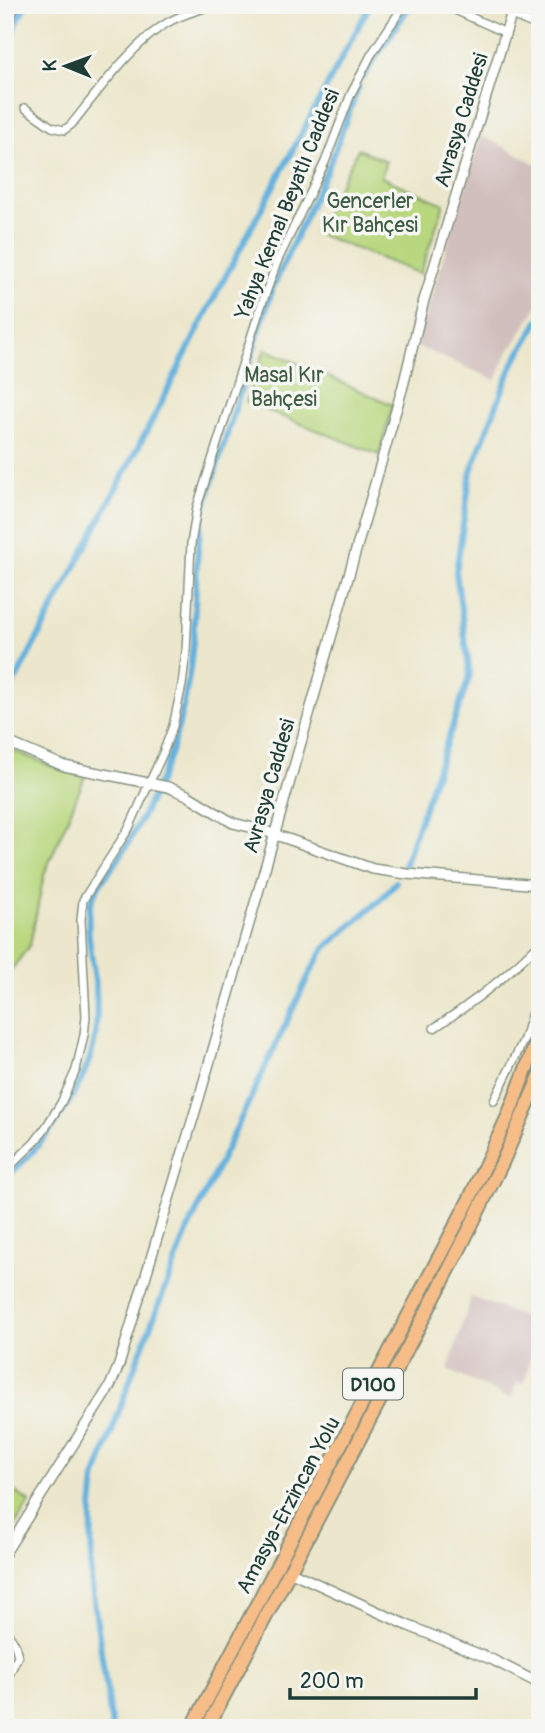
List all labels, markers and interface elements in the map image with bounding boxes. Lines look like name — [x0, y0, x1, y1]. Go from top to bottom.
north arrow — [32, 32, 102, 102]
street label: Avrasya Caddesi — [428, 50, 495, 190]
text: K — [38, 59, 62, 72]
street label: Yahya Kemal Beyatlı Caddesi — [228, 85, 346, 324]
park label: Gencerler Kır Bahçesi — [322, 188, 418, 239]
park label: Masal Kır Bahçesi — [244, 362, 324, 413]
street label: Avrasya Caddesi — [237, 715, 302, 857]
road number: D100 — [343, 1368, 403, 1400]
street label: Amasya-Erzincan Yolu — [230, 1412, 347, 1598]
scale bar — [290, 1656, 475, 1700]
text: 200 m — [300, 1668, 364, 1695]

